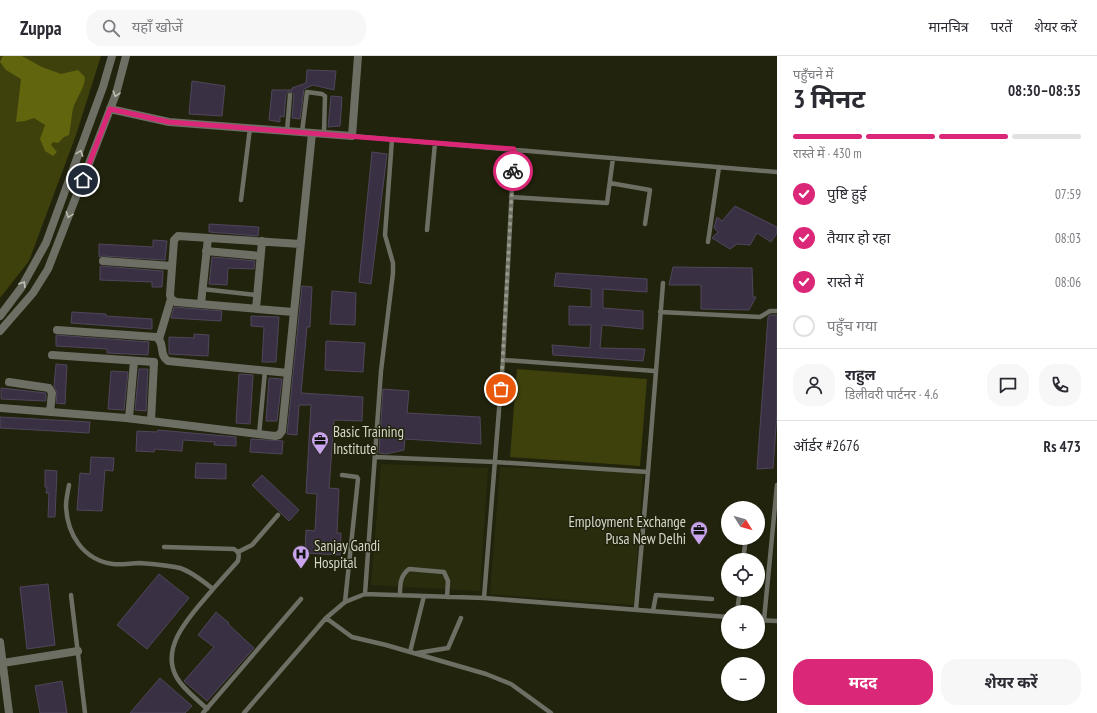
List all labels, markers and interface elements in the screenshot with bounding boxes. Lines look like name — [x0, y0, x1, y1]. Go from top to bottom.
search box — [86, 10, 366, 46]
text: Zuppa — [20, 16, 62, 40]
icon: search — [100, 17, 122, 39]
text: यहाँ खोजें — [132, 17, 183, 36]
text: मानचित्र — [929, 18, 969, 36]
text: परतें — [991, 18, 1012, 36]
text: शेयर करें — [1034, 18, 1077, 36]
text: पहुँचने में — [793, 66, 833, 83]
text: 08:30–08:35 — [1008, 81, 1081, 100]
text: 3 मिनट — [793, 82, 865, 115]
one-way arrow — [112, 90, 121, 97]
text: रास्ते में · 430 m — [793, 145, 862, 162]
one-way arrow — [75, 149, 83, 156]
courier — [493, 151, 533, 191]
icon: bike — [502, 160, 524, 182]
pin — [66, 163, 100, 197]
icon: home — [72, 169, 94, 191]
icon: check — [793, 183, 815, 205]
text: पुष्टि हुई — [827, 184, 867, 203]
text: 07:59 — [1055, 186, 1081, 203]
one-way arrow — [66, 212, 74, 219]
icon: check — [793, 227, 815, 249]
text: तैयार हो रहा — [827, 228, 890, 247]
text: 08:03 — [1055, 230, 1081, 247]
icon: check — [793, 271, 815, 293]
text: रास्ते में — [827, 272, 864, 291]
text: 08:06 — [1055, 274, 1081, 291]
one-way arrow — [18, 281, 25, 288]
text: पहुँच गया — [827, 316, 877, 335]
button: person — [793, 364, 835, 406]
button: chat — [987, 364, 1029, 406]
button: phone — [1039, 364, 1081, 406]
text: राहुल — [845, 365, 876, 384]
pin — [484, 372, 518, 406]
icon: bag — [490, 378, 512, 400]
text: डिलीवरी पार्टनर · 4.6 — [845, 386, 938, 403]
place label: Basic Training Institute — [333, 422, 404, 458]
office icon: Basic Training Institute — [310, 430, 330, 455]
text: ऑर्डर #2676 — [793, 436, 859, 455]
text: Rs 473 — [1044, 437, 1081, 456]
north arrow — [721, 501, 765, 545]
map controls — [721, 501, 765, 701]
place label: Employment Exchange Pusa New Delhi — [568, 512, 686, 548]
office icon: Employment Exchange Pusa New Delhi — [689, 520, 709, 545]
place label: Sanjay Gandi Hospital — [314, 536, 380, 572]
hospital icon: Sanjay Gandi Hospital — [291, 544, 311, 569]
button: locate — [721, 553, 765, 597]
button: + — [721, 605, 765, 649]
button: − — [721, 657, 765, 701]
button: मदद — [793, 659, 933, 705]
button: शेयर करें — [941, 659, 1081, 705]

